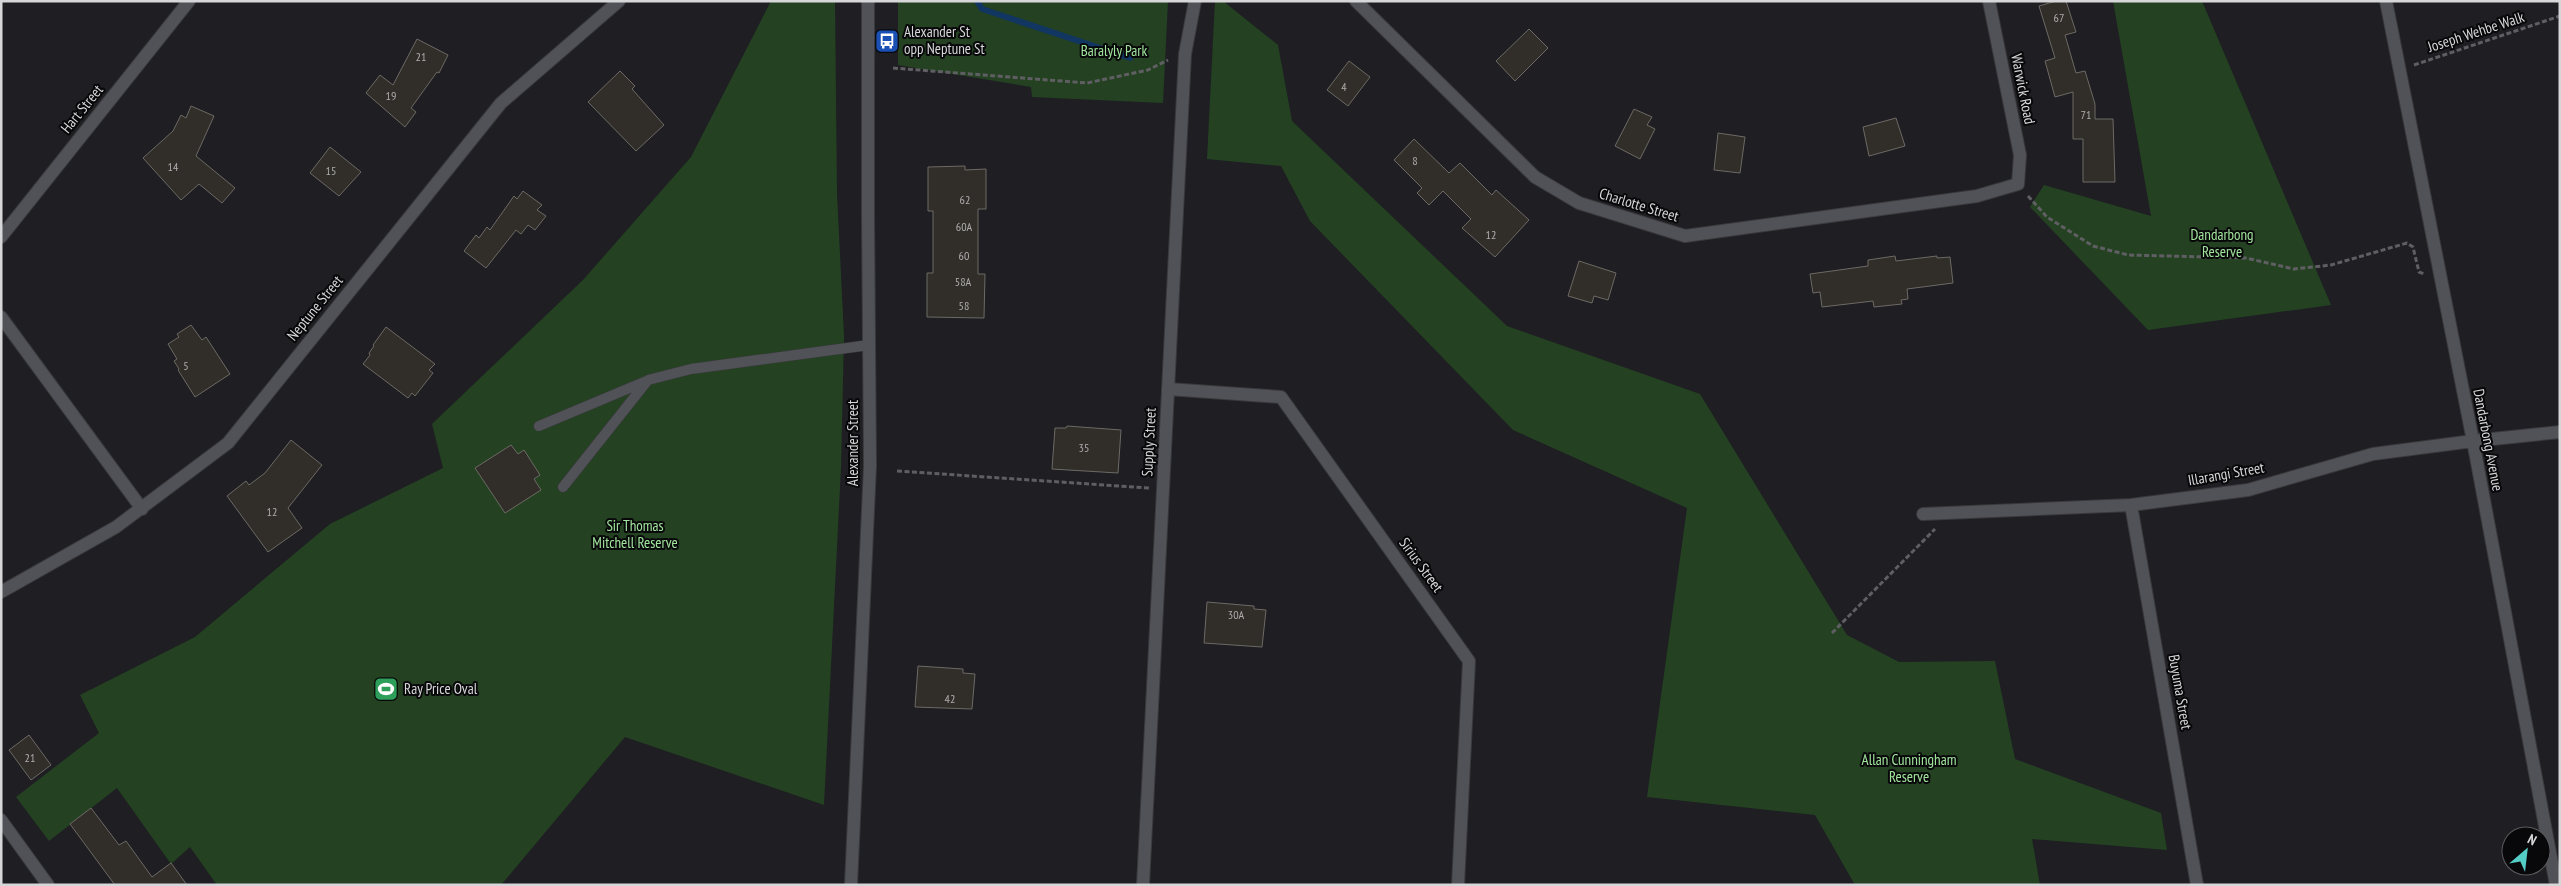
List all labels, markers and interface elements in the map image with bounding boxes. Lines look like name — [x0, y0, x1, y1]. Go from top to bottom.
street label: Joseph Wehbe Walk — [2424, 7, 2527, 56]
house number: 67 — [2054, 10, 2064, 25]
place label: Alexander St opp Neptune St — [904, 22, 985, 58]
bus stop icon: Alexander St opp Neptune St — [874, 28, 900, 54]
park label: Baralyly Park — [1081, 41, 1147, 60]
house number: 21 — [416, 49, 426, 64]
street label: Warwick Road — [2007, 52, 2040, 126]
house number: 4 — [1341, 79, 1347, 94]
street label: Hart Street — [56, 81, 107, 137]
house number: 19 — [386, 88, 396, 103]
house number: 71 — [2081, 107, 2091, 122]
house number: 8 — [1412, 153, 1418, 168]
house number: 14 — [168, 159, 179, 174]
house number: 15 — [326, 163, 336, 178]
street label: Charlotte Street — [1597, 183, 1681, 226]
house number: 62 — [960, 192, 970, 207]
house number: 60A — [956, 219, 973, 234]
park label: Dandarbong Reserve — [2190, 225, 2254, 261]
house number: 12 — [1486, 227, 1496, 242]
house number: 60 — [959, 248, 969, 263]
street label: Neptune Street — [283, 271, 347, 344]
house number: 58A — [955, 274, 972, 289]
house number: 58 — [959, 298, 969, 313]
house number: 5 — [183, 358, 189, 373]
street label: Dandarbong Avenue — [2469, 387, 2508, 493]
street label: Alexander Street — [843, 400, 862, 486]
street label: Supply Street — [1137, 407, 1160, 477]
house number: 35 — [1079, 440, 1089, 455]
street label: Illarangi Street — [2186, 457, 2266, 490]
house number: 12 — [267, 504, 277, 519]
park label: Sir Thomas Mitchell Reserve — [592, 516, 678, 552]
street label: Sirius Street — [1395, 534, 1448, 596]
house number: 30A — [1228, 607, 1245, 622]
street label: Buyuma Street — [2165, 653, 2196, 731]
sports icon: Ray Price Oval — [373, 676, 399, 702]
place label: Ray Price Oval — [404, 679, 478, 698]
house number: 42 — [945, 691, 955, 706]
house number: 21 — [25, 750, 35, 765]
park label: Allan Cunningham Reserve — [1862, 750, 1956, 786]
north arrow — [2501, 826, 2551, 876]
text: N — [2525, 830, 2540, 849]

